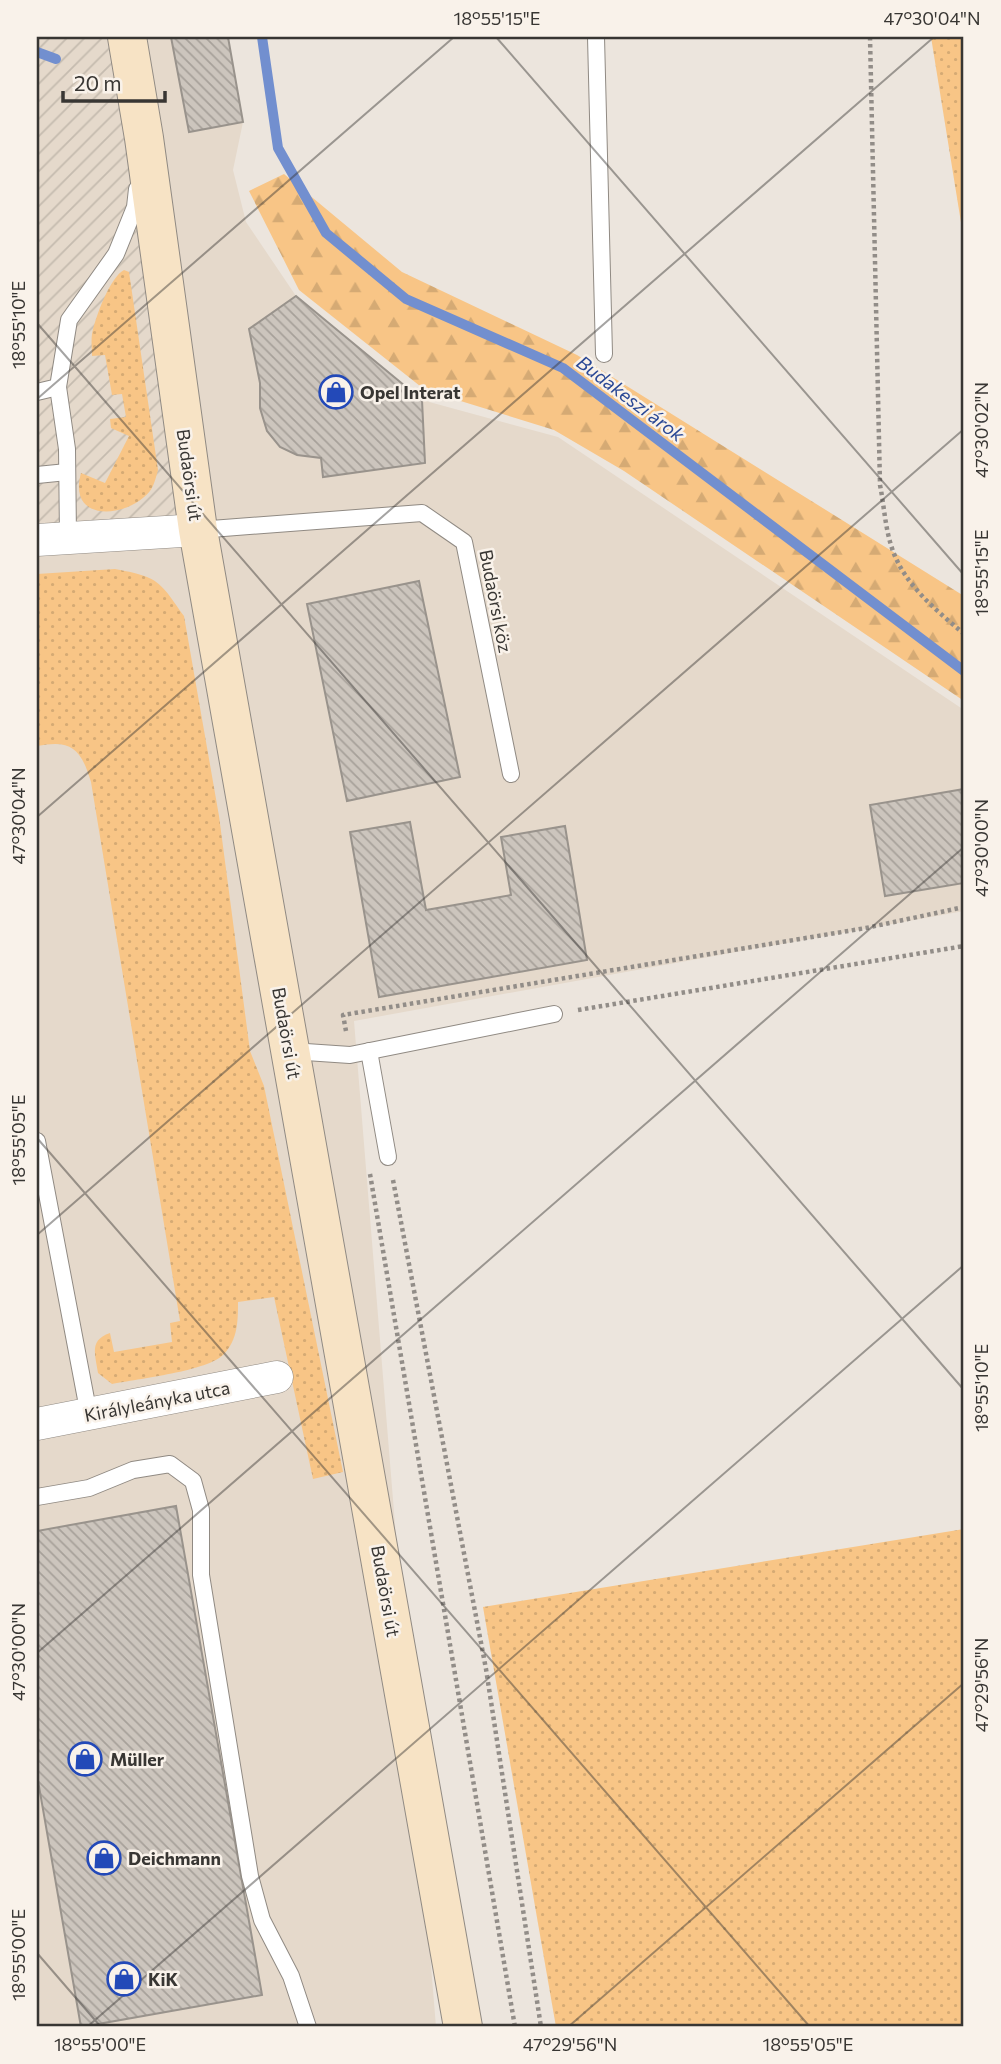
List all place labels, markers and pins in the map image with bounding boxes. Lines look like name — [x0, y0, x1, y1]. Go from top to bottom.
shop icon: Opel Interat — [317, 373, 355, 411]
place label: Opel Interat — [360, 381, 461, 403]
shop icon: Müller — [66, 1740, 104, 1778]
place label: Müller — [110, 1748, 165, 1770]
shop icon: Deichmann — [85, 1839, 123, 1877]
place label: Deichmann — [128, 1847, 221, 1869]
shop icon: KiK — [105, 1960, 143, 1998]
place label: KiK — [148, 1968, 179, 1990]

